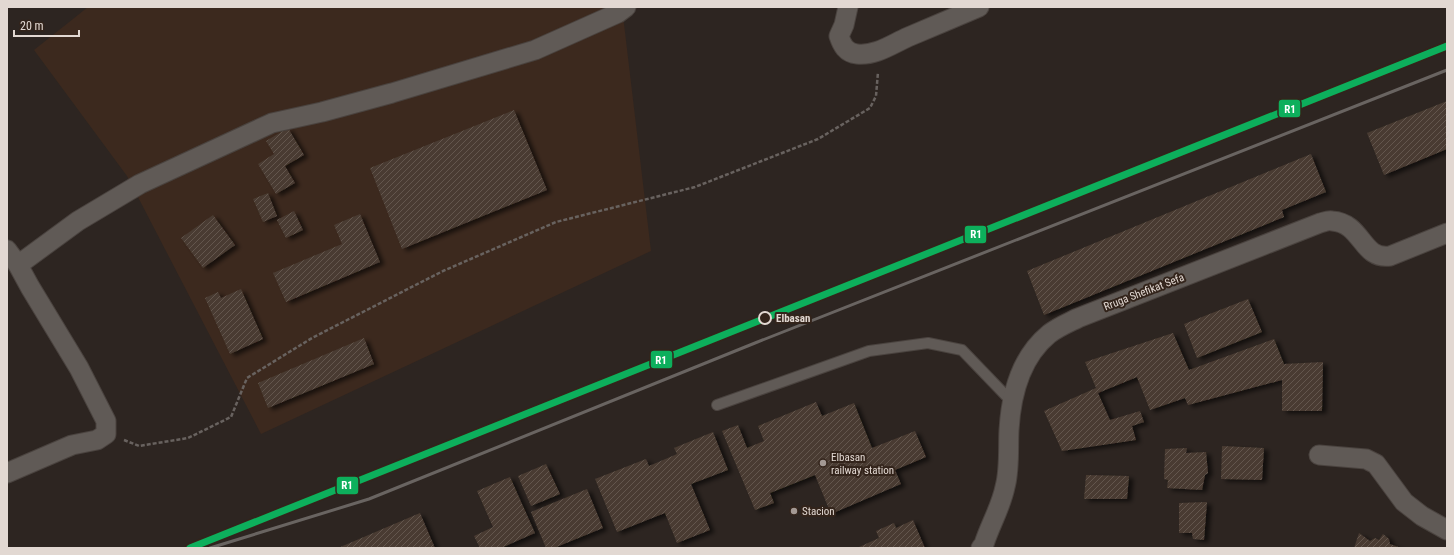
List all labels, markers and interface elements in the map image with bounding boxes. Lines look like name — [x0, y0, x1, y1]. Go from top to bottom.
scale bar — [14, 12, 79, 38]
text: 20 m — [20, 19, 44, 33]
line badge: R1 — [1278, 99, 1301, 118]
text: R1 — [1284, 103, 1296, 116]
line badge: R1 — [964, 225, 987, 244]
text: R1 — [970, 228, 982, 241]
street label: Rruga Shefikat Sefa — [1102, 271, 1186, 313]
marker: Elbasan — [758, 311, 772, 325]
place label: Elbasan — [776, 312, 810, 325]
line badge: R1 — [650, 350, 673, 369]
text: R1 — [655, 354, 667, 367]
place label: Elbasan railway station — [831, 451, 894, 477]
marker: Elbasan railway station — [818, 458, 828, 468]
line badge: R1 — [336, 476, 359, 495]
text: R1 — [341, 479, 353, 492]
place label: Stacion — [802, 505, 835, 518]
marker: Stacion — [789, 506, 799, 516]

